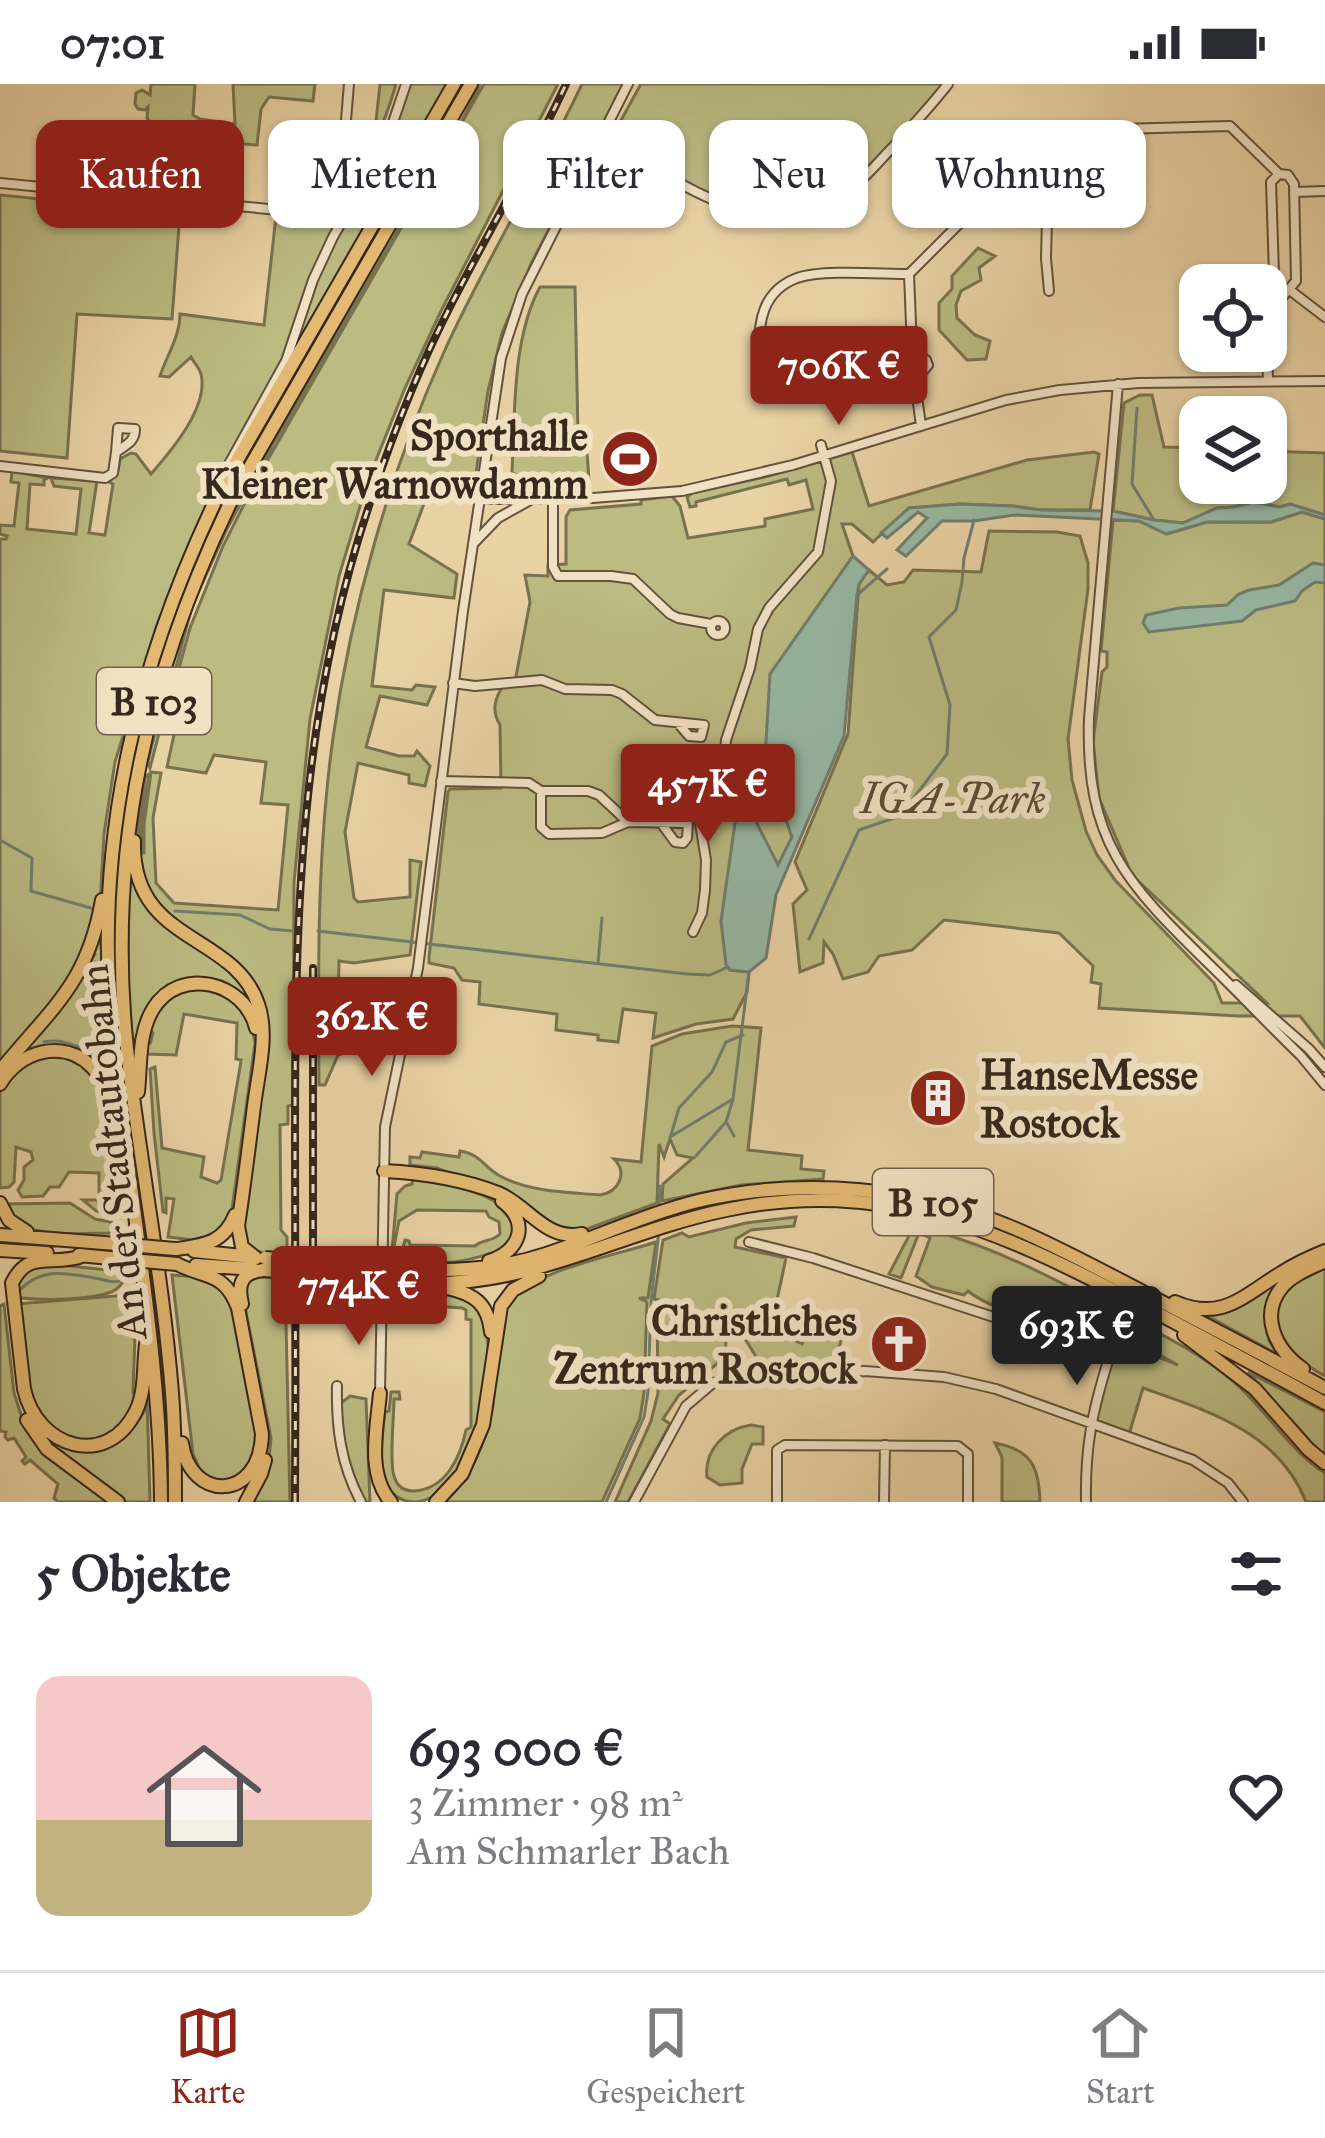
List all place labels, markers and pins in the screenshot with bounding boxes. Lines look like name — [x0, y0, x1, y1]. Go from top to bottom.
pin: 706K € — [741, 326, 937, 428]
place label: Sporthalle Kleiner Warnowdamm — [201, 410, 589, 510]
sports icon: Sporthalle Kleiner Warnowdamm — [599, 428, 661, 490]
pin: 457K € — [610, 744, 806, 846]
pin: 362K € — [274, 977, 470, 1079]
place label: HanseMesse Rostock — [980, 1049, 1198, 1149]
building icon: HanseMesse Rostock — [907, 1067, 969, 1129]
pin: 774K € — [261, 1246, 457, 1348]
pin: 693K € — [979, 1286, 1175, 1388]
place label: Christliches Zentrum Rostock — [554, 1295, 858, 1395]
church icon: Christliches Zentrum Rostock — [868, 1313, 930, 1375]

